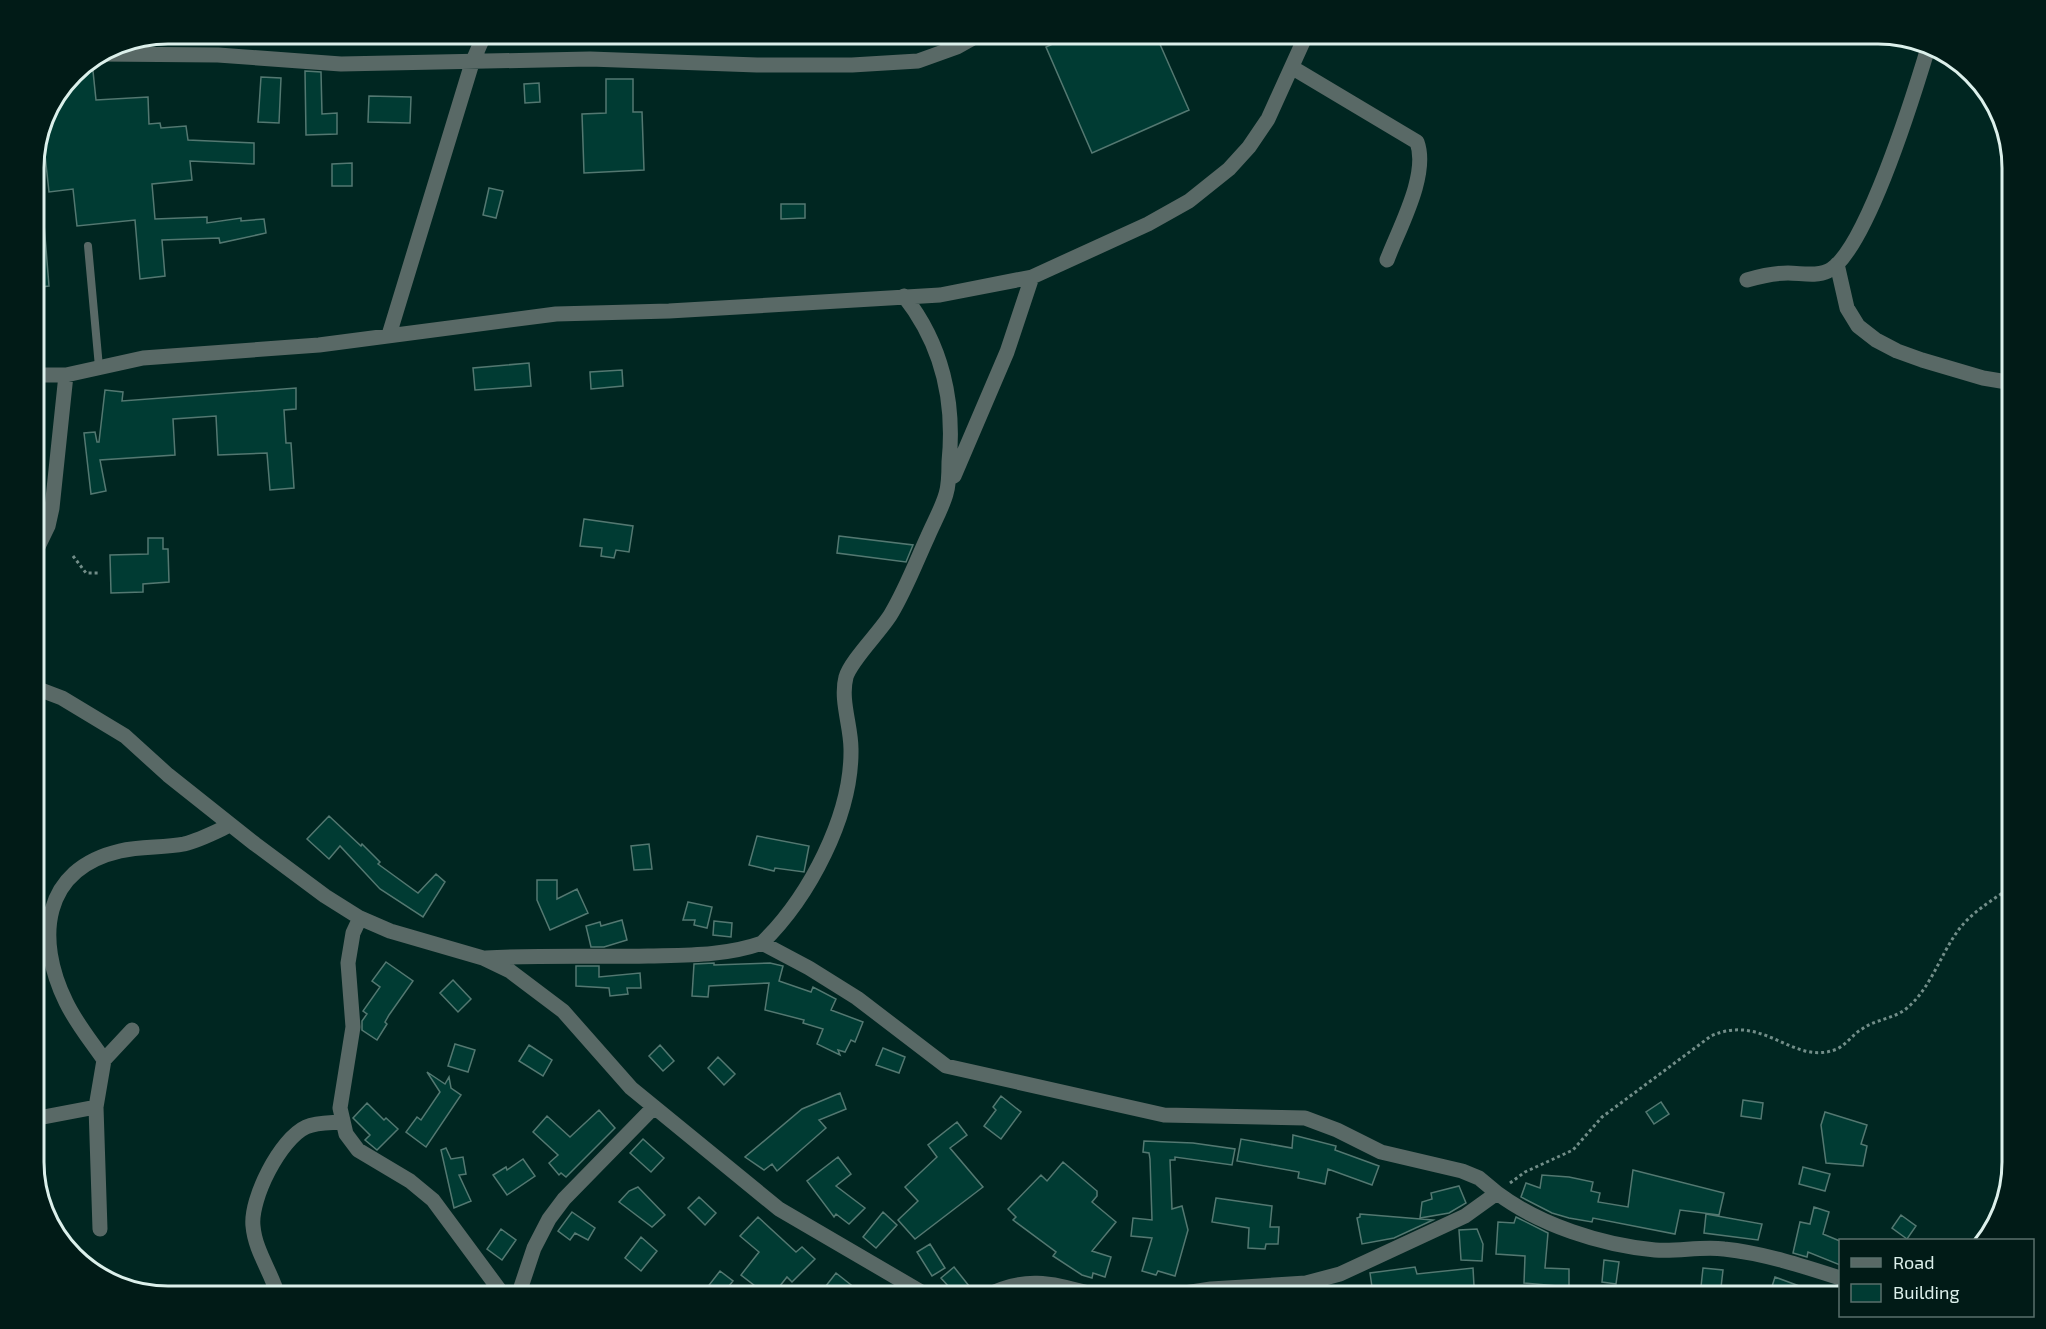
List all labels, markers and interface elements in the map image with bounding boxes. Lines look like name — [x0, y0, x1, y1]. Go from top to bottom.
legend — [1839, 1239, 2034, 1317]
text: Road — [1893, 1251, 1934, 1273]
text: Building — [1893, 1281, 1960, 1303]

